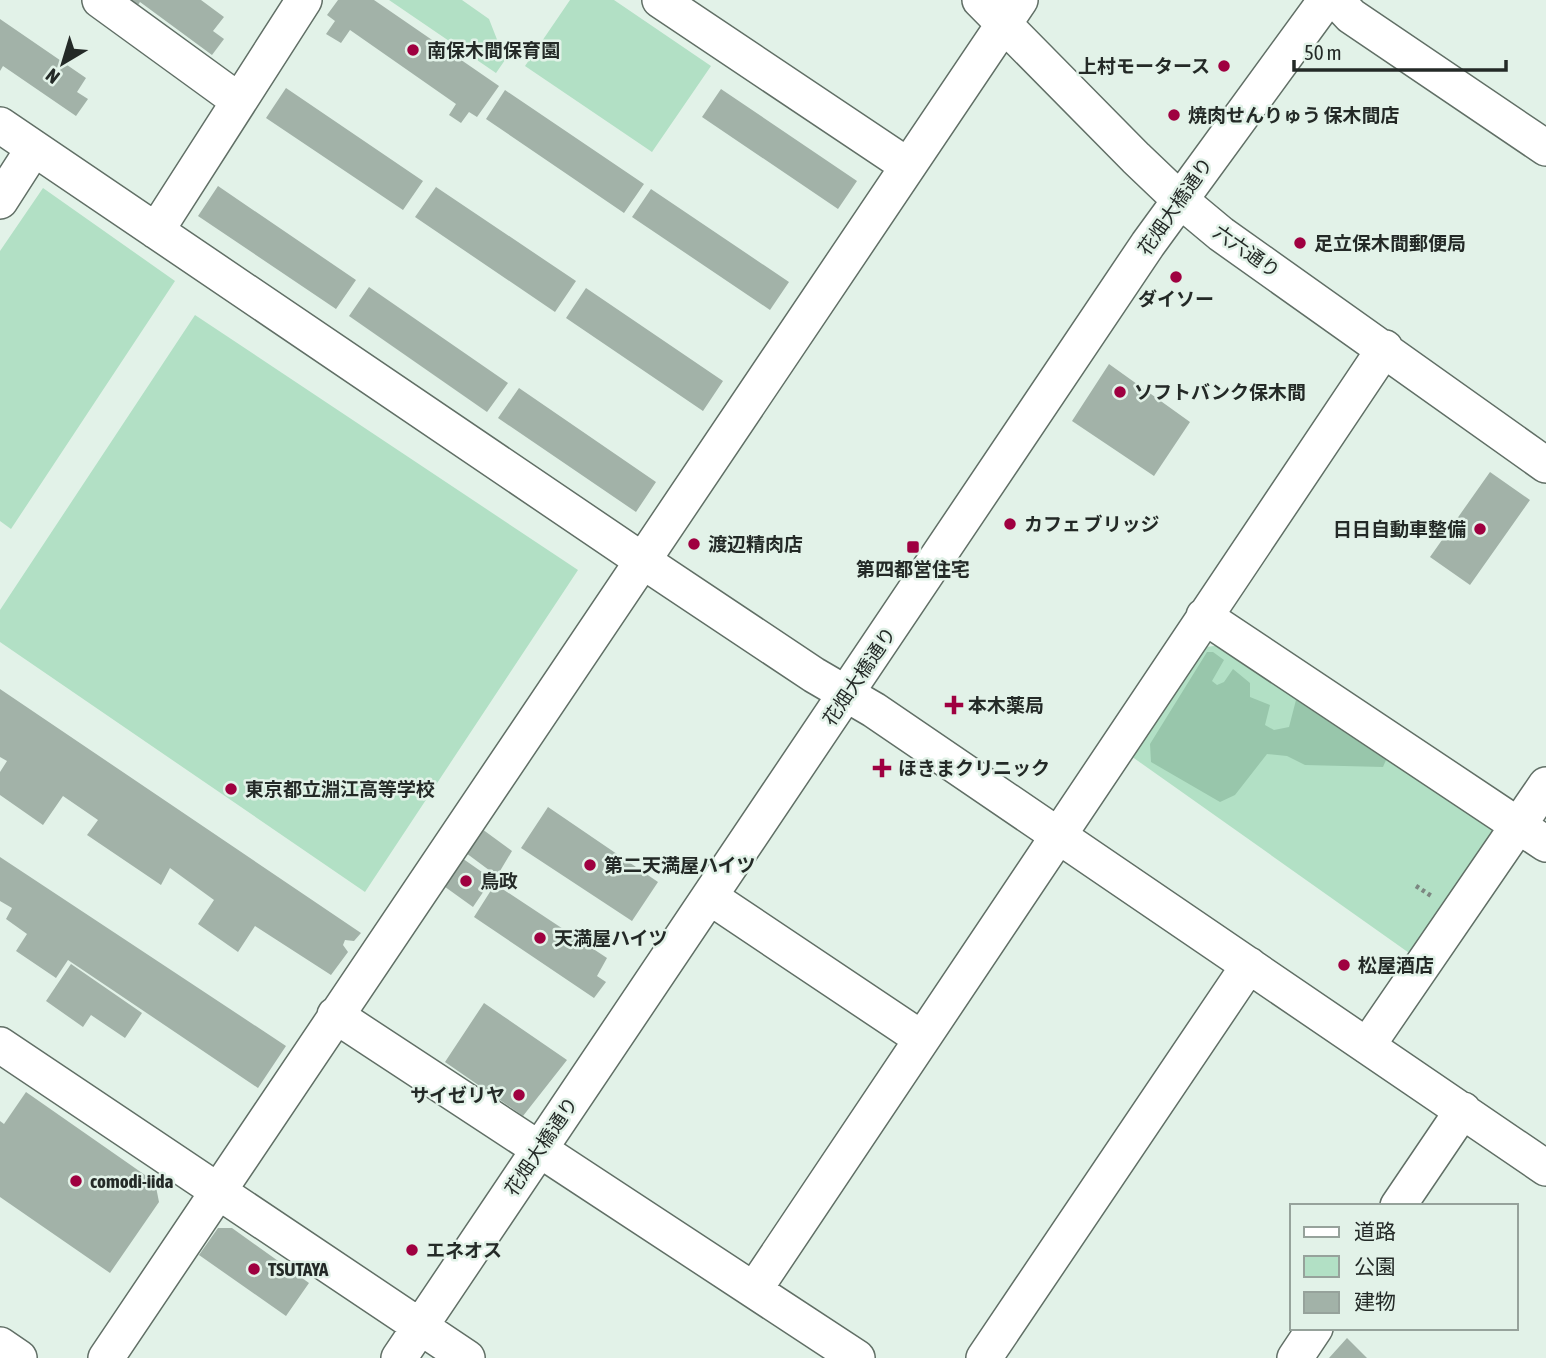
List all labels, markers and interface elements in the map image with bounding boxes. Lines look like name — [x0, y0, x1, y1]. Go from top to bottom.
north arrow — [28, 28, 98, 98]
scale bar — [1294, 28, 1506, 72]
place label: 南保木間保育園 — [427, 39, 560, 61]
text: 50 m — [1304, 40, 1342, 64]
marker: 南保木間保育園 — [405, 42, 421, 58]
place label: 上村モータース — [1078, 55, 1210, 77]
marker: 上村モータース — [1216, 58, 1232, 74]
text: N — [41, 64, 64, 89]
place label: 焼肉せんりゅう 保木間店 — [1188, 104, 1400, 126]
marker: 焼肉せんりゅう 保木間店 — [1166, 107, 1182, 123]
street label: 花畑大橋通り — [1133, 153, 1217, 259]
street label: 六六通り — [1210, 220, 1284, 282]
place label: 足立保木間郵便局 — [1314, 232, 1466, 254]
marker: 足立保木間郵便局 — [1292, 235, 1308, 251]
marker: ダイソー — [1168, 269, 1184, 285]
place label: ダイソー — [1138, 288, 1214, 310]
place label: ソフトバンク保木間 — [1134, 381, 1306, 403]
marker: ソフトバンク保木間 — [1112, 384, 1128, 400]
place label: カフェ ブリッジ — [1024, 513, 1160, 535]
marker: カフェ ブリッジ — [1002, 516, 1018, 532]
place label: 日日自動車整備 — [1333, 518, 1466, 540]
marker: 日日自動車整備 — [1472, 521, 1488, 537]
place label: 渡辺精肉店 — [708, 533, 803, 555]
marker: 渡辺精肉店 — [686, 536, 702, 552]
marker: 第四都営住宅 — [905, 539, 921, 555]
place label: 第四都営住宅 — [856, 558, 970, 580]
street label: 花畑大橋通り — [818, 623, 900, 729]
place label: 本木薬局 — [968, 694, 1044, 716]
marker: 本木薬局 — [946, 697, 962, 713]
place label: ほきまクリニック — [898, 757, 1050, 779]
marker: ほきまクリニック — [872, 758, 892, 778]
place label: 東京都立淵江高等学校 — [245, 778, 435, 800]
marker: 東京都立淵江高等学校 — [223, 781, 239, 797]
place label: 第二天満屋ハイツ — [604, 854, 756, 876]
marker: 第二天満屋ハイツ — [582, 857, 598, 873]
place label: 鳥政 — [480, 870, 518, 892]
marker: 鳥政 — [458, 873, 474, 889]
place label: 天満屋ハイツ — [554, 927, 668, 949]
marker: 天満屋ハイツ — [532, 930, 548, 946]
place label: 松屋酒店 — [1358, 954, 1434, 976]
marker: 松屋酒店 — [1336, 957, 1352, 973]
place label: サイゼリヤ — [410, 1084, 505, 1106]
marker: サイゼリヤ — [511, 1087, 527, 1103]
street label: 花畑大橋通り — [500, 1093, 582, 1199]
place label: comodi-iida — [90, 1170, 173, 1192]
marker: comodi-iida — [68, 1173, 84, 1189]
legend — [1290, 1204, 1518, 1330]
text: 道路 — [1354, 1219, 1396, 1243]
place label: エネオス — [426, 1239, 502, 1261]
marker: エネオス — [404, 1242, 420, 1258]
text: 公園 — [1354, 1254, 1396, 1278]
place label: TSUTAYA — [268, 1258, 329, 1280]
marker: TSUTAYA — [246, 1261, 262, 1277]
text: 建物 — [1354, 1289, 1396, 1313]

